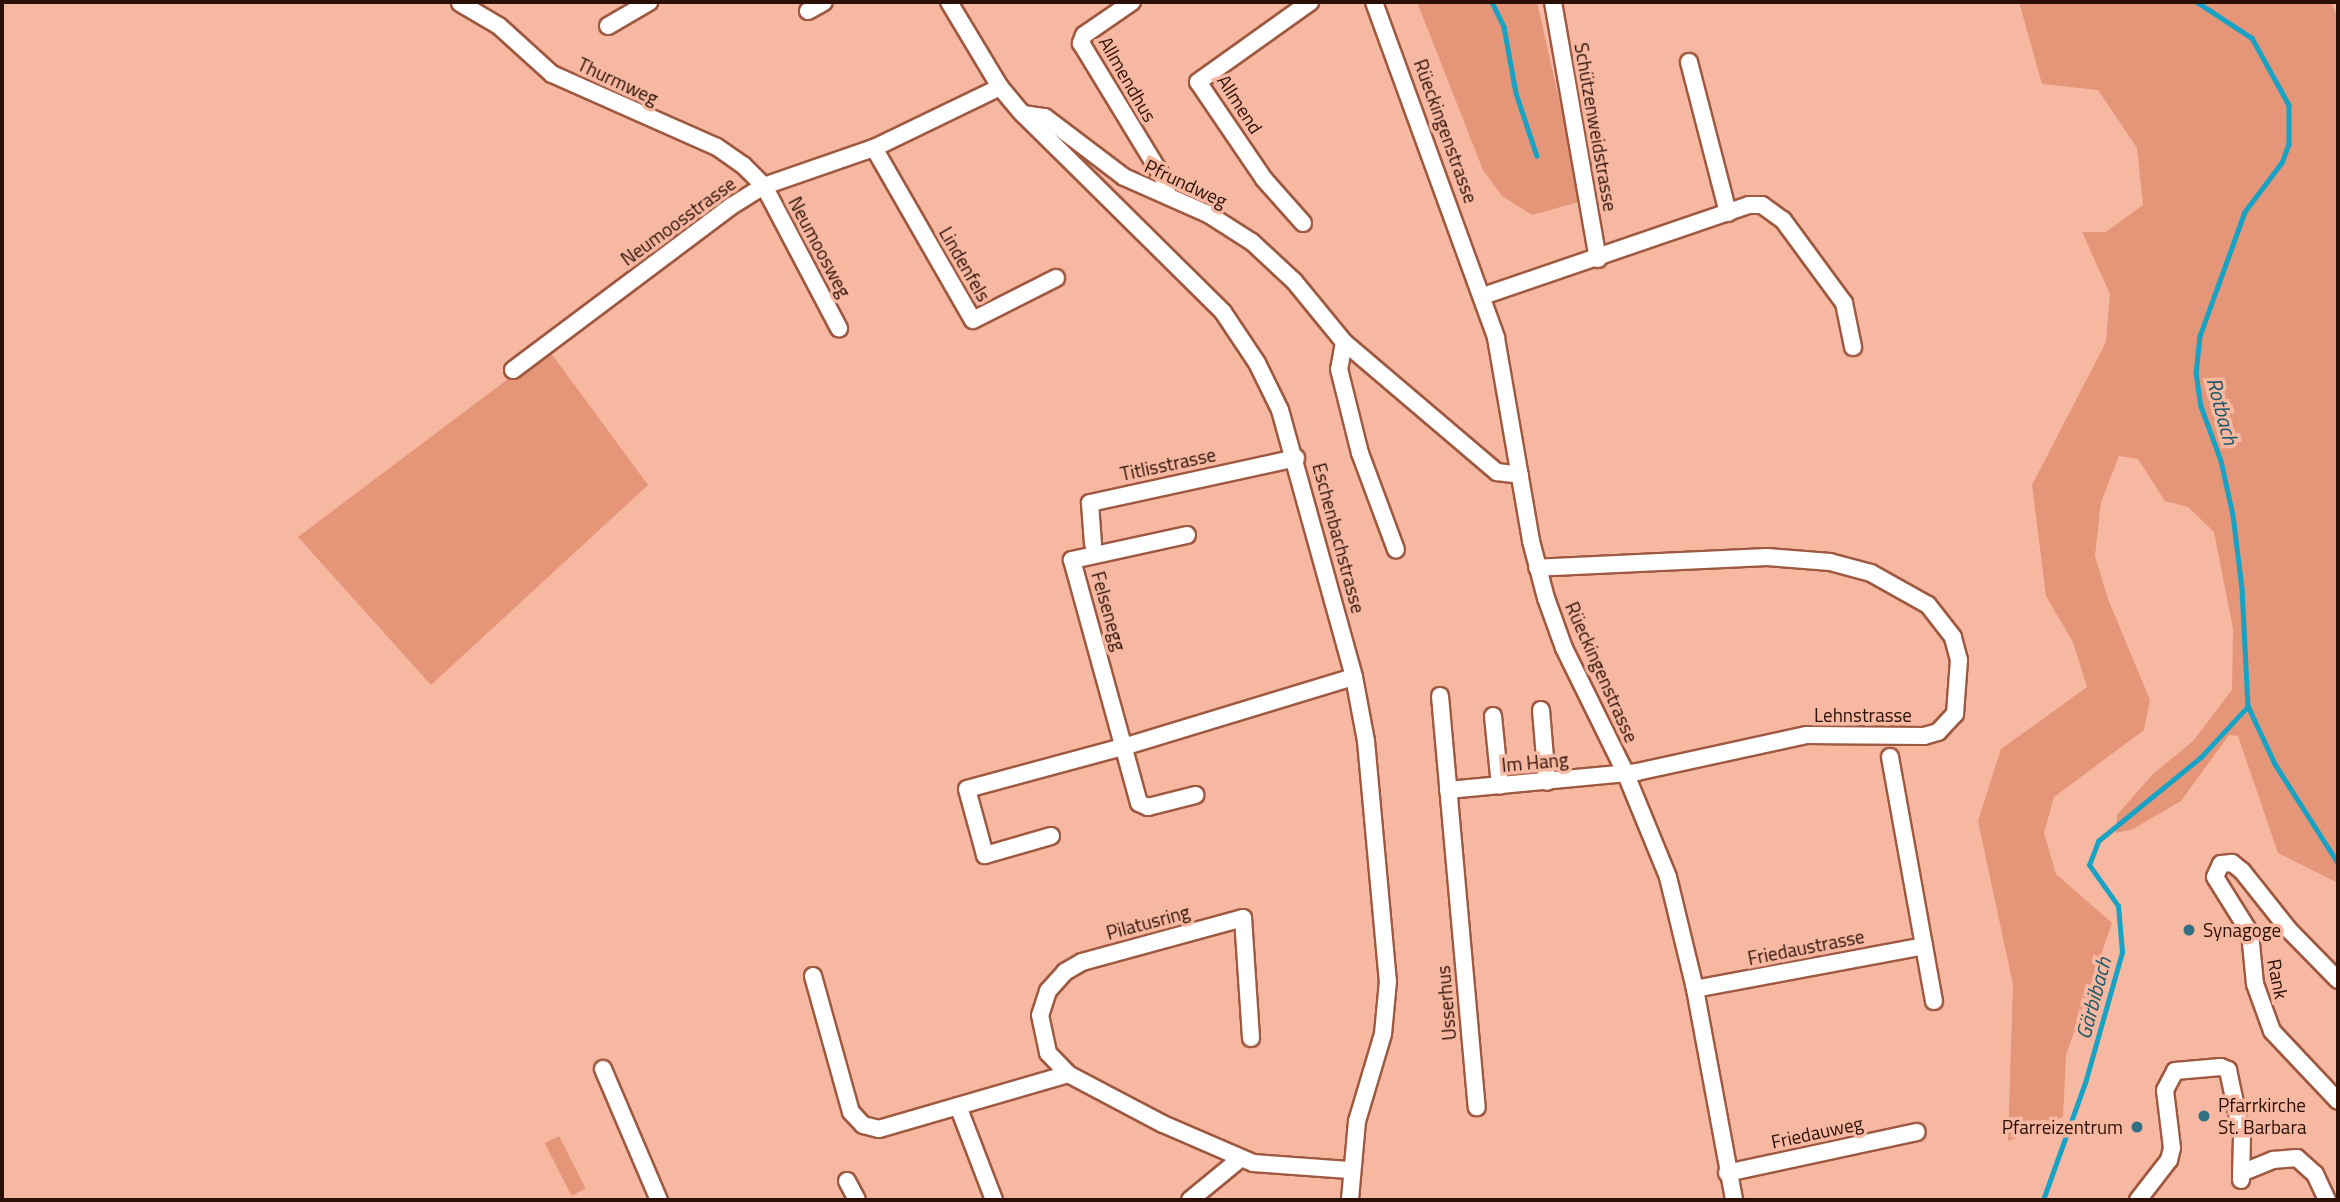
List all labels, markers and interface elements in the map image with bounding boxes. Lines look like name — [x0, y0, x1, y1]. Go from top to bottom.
street label: Allmendhus — [1094, 32, 1162, 126]
street label: Schützenweidstrasse — [1570, 41, 1622, 213]
street label: Thurmweg — [574, 52, 662, 110]
street label: Rüeckingenstrasse — [1409, 56, 1483, 206]
street label: Allmend — [1213, 70, 1267, 138]
street label: Pfrundweg — [1141, 154, 1231, 212]
street label: Neumoosstrasse — [616, 172, 740, 270]
street label: Neumoosweg — [784, 193, 856, 301]
street label: Lindenfels — [935, 223, 995, 305]
water label: Rotbach — [2202, 375, 2244, 447]
street label: Titlisstrasse — [1118, 443, 1218, 485]
street label: Eschenbachstrasse — [1308, 460, 1370, 616]
street label: Felsenegg — [1087, 569, 1131, 653]
street label: Rüeckingenstrasse — [1561, 598, 1643, 746]
street label: Lehnstrasse — [1814, 704, 1912, 726]
street label: Im Hang — [1501, 748, 1569, 776]
street label: Pilatusring — [1104, 900, 1192, 944]
place label: Synagoge — [2203, 919, 2281, 941]
marker: Synagoge — [2181, 922, 2197, 938]
street label: Friedaustrasse — [1746, 925, 1866, 969]
water label: Gärbibach — [2070, 954, 2116, 1042]
street label: Rank — [2263, 957, 2293, 1001]
street label: Usserhus — [1431, 965, 1461, 1041]
place label: Pfarrkirche St. Barbara — [2218, 1094, 2306, 1138]
marker: Pfarrkirche St. Barbara — [2196, 1108, 2212, 1124]
street label: Friedauweg — [1769, 1111, 1865, 1153]
place label: Pfarreizentrum — [2002, 1116, 2123, 1138]
marker: Pfarreizentrum — [2129, 1119, 2145, 1135]

